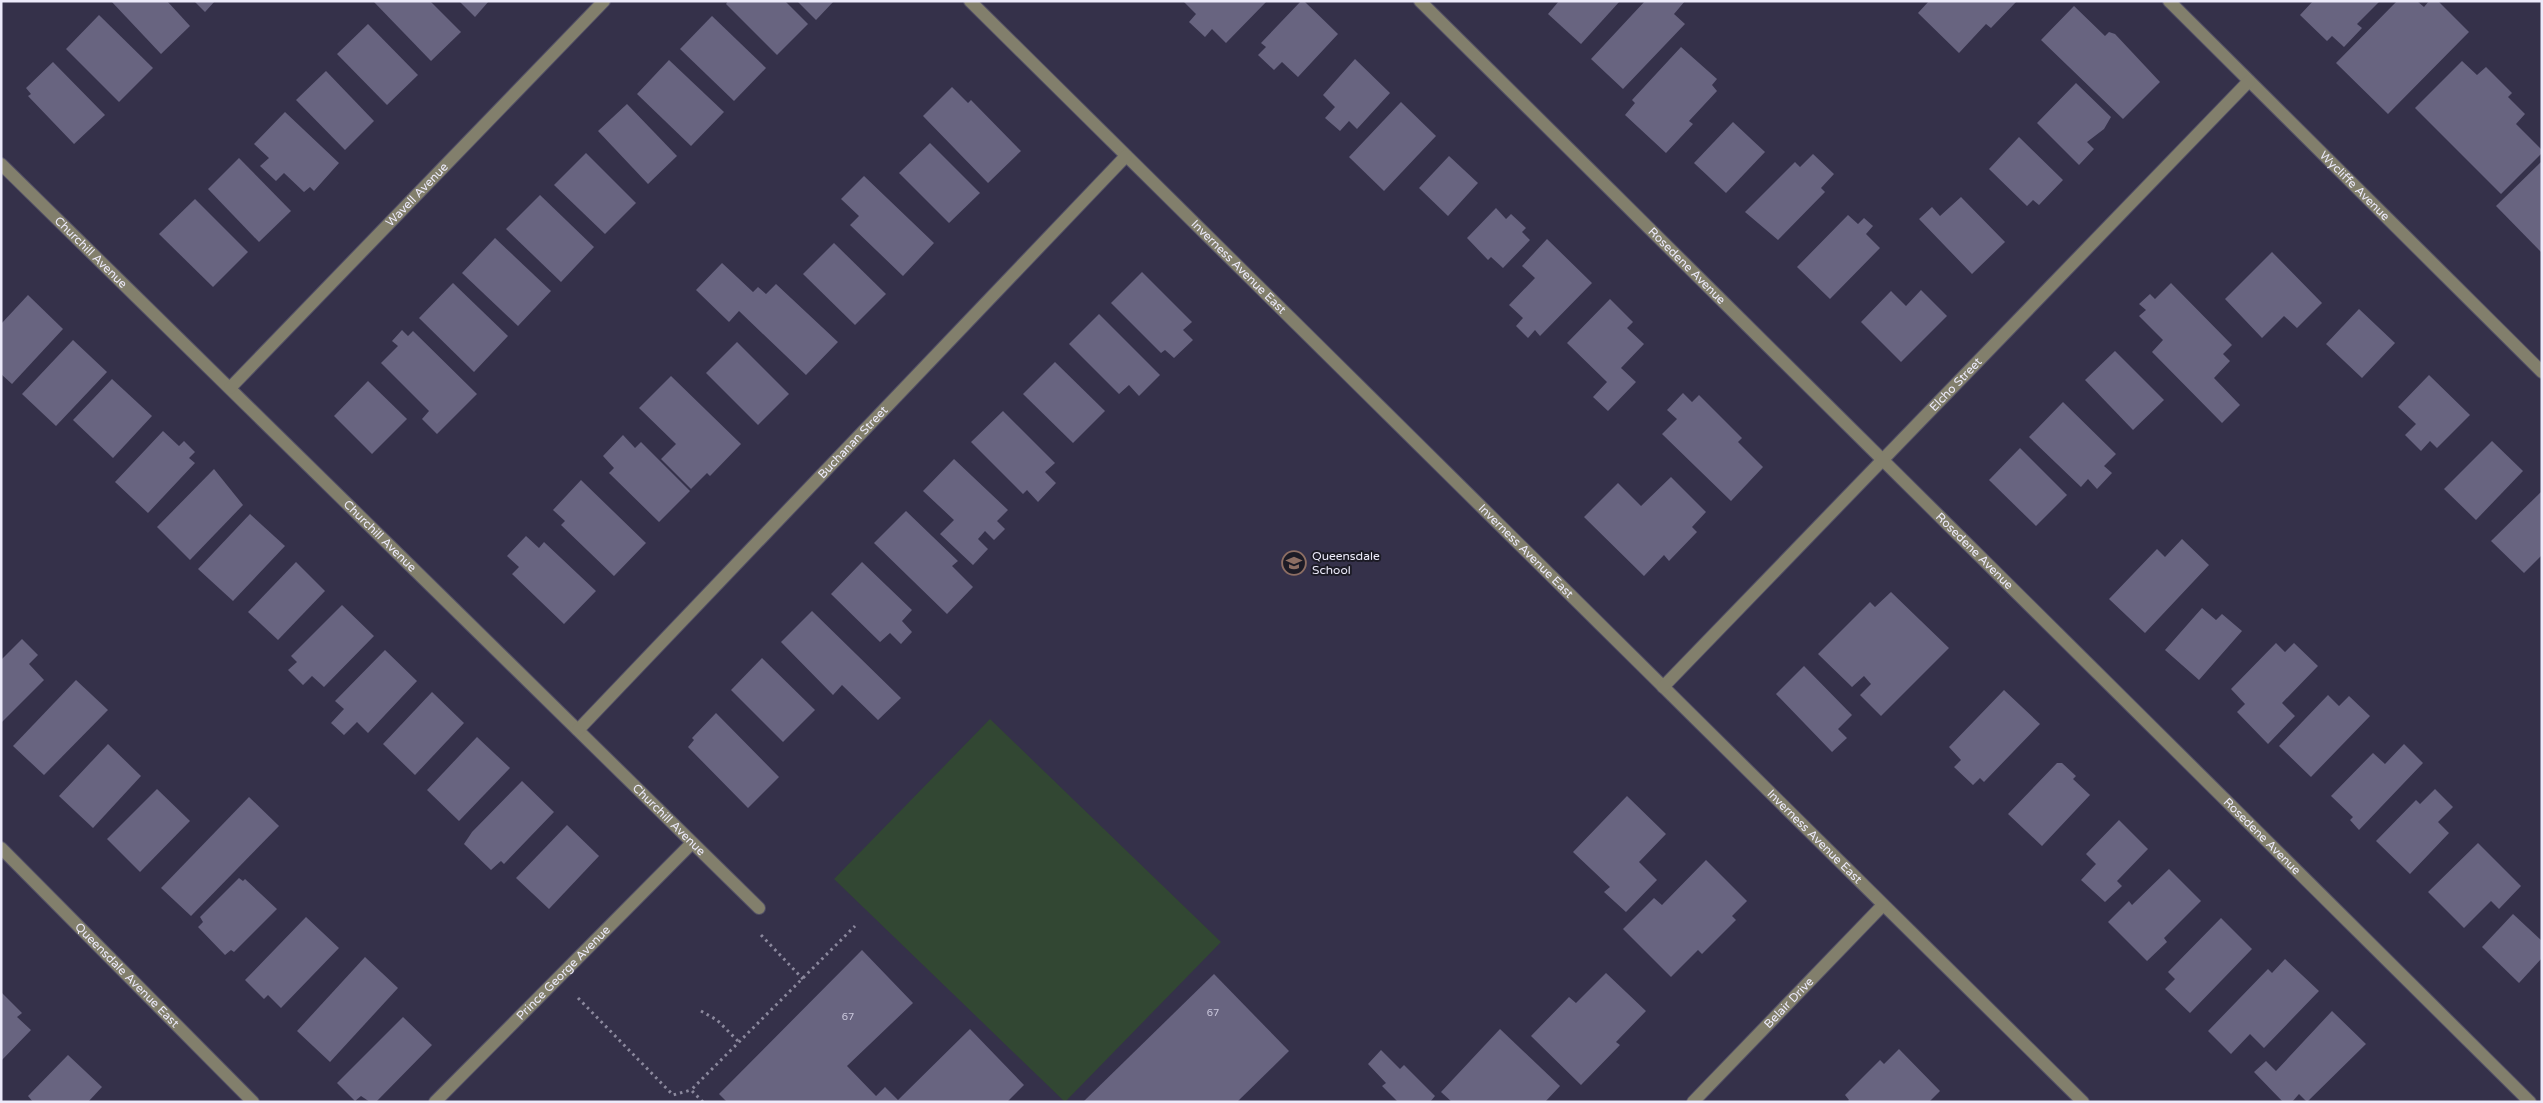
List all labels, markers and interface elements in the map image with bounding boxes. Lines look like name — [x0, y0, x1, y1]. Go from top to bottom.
street label: Wycliffe Avenue — [2317, 148, 2393, 224]
street label: Wavell Avenue — [383, 160, 451, 229]
street label: Churchill Avenue — [52, 214, 130, 291]
street label: Inverness Avenue East — [1188, 217, 1289, 317]
street label: Rosedene Avenue — [1645, 225, 1729, 307]
street label: Elcho Street — [1927, 354, 1985, 414]
street label: Buchanan Street — [815, 403, 891, 481]
street label: Churchill Avenue — [341, 497, 419, 575]
street label: Inverness Avenue East — [1476, 501, 1577, 601]
street label: Rosedene Avenue — [1933, 510, 2016, 592]
place label: Queensdale School — [1312, 549, 1380, 577]
school or university icon: Queensdale School — [1281, 550, 1307, 576]
street label: Churchill Avenue — [630, 781, 708, 858]
street label: Inverness Avenue East — [1764, 787, 1865, 887]
street label: Rosedene Avenue — [2221, 795, 2304, 878]
street label: Queensdale Avenue East — [72, 920, 182, 1031]
street label: Prince George Avenue — [513, 923, 613, 1023]
street label: Belair Drive — [1761, 974, 1817, 1031]
house number: 67 — [1207, 1007, 1219, 1019]
house number: 67 — [842, 1011, 854, 1023]

